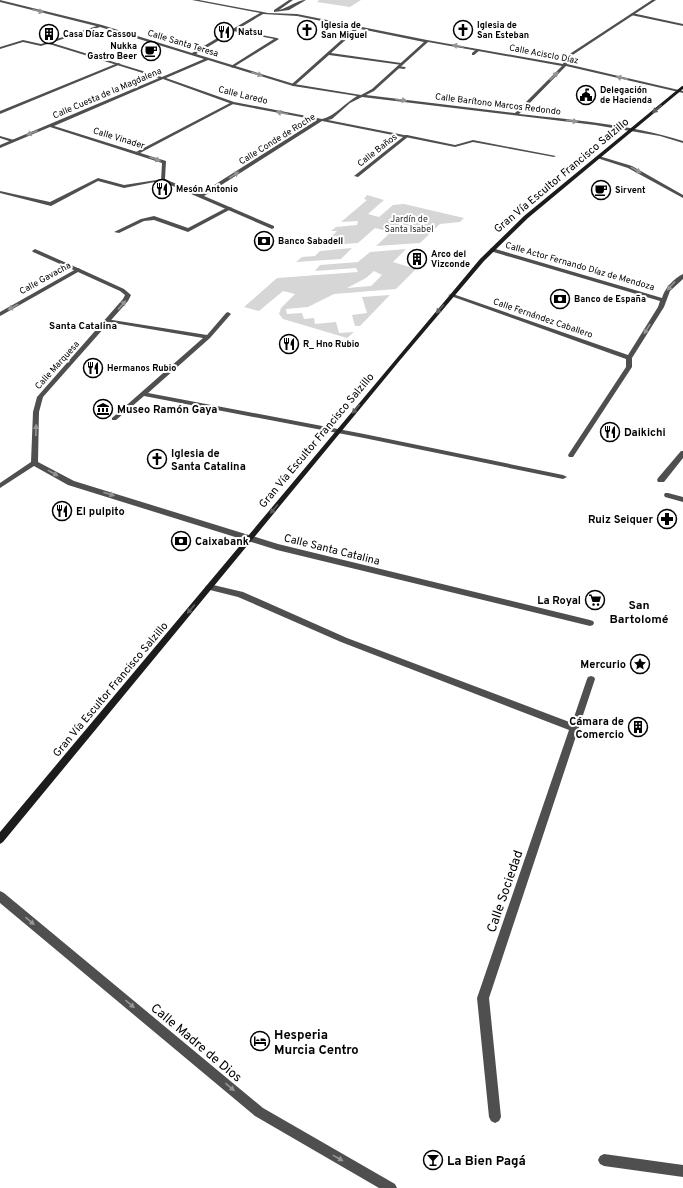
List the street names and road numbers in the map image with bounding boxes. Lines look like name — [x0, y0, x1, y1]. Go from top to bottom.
street label: Calle Santa Teresa — [146, 27, 220, 60]
street label: Calle Acisclo Díaz — [508, 42, 580, 67]
street label: Calle Cuesta de la Magdalena — [51, 65, 163, 121]
street label: Calle Laredo — [217, 84, 269, 107]
street label: Calle Barítono Marcos Redondo — [434, 91, 561, 118]
street label: Calle Conde de Roche — [237, 111, 318, 167]
street label: Gran Vía Escultor Francisco Salzillo — [491, 115, 632, 236]
street label: Calle Vinader — [92, 125, 147, 152]
street label: Calle Baños — [355, 132, 399, 169]
street label: Calle Actor Fernando Díaz de Mendoza — [504, 240, 656, 293]
street label: Calle Gavacha — [18, 260, 73, 297]
street label: Calle Fernández Caballero — [491, 296, 594, 341]
street label: Calle Marquesa — [33, 339, 82, 392]
street label: Gran Vía Escultor Francisco Salzillo — [256, 370, 377, 511]
street label: Calle Santa Catalina — [282, 531, 381, 569]
street label: Gran Vía Escultor Francisco Salzillo — [50, 619, 171, 760]
street label: Calle Sociedad — [484, 848, 527, 935]
street label: Calle Madre de Dios — [147, 1001, 245, 1086]

